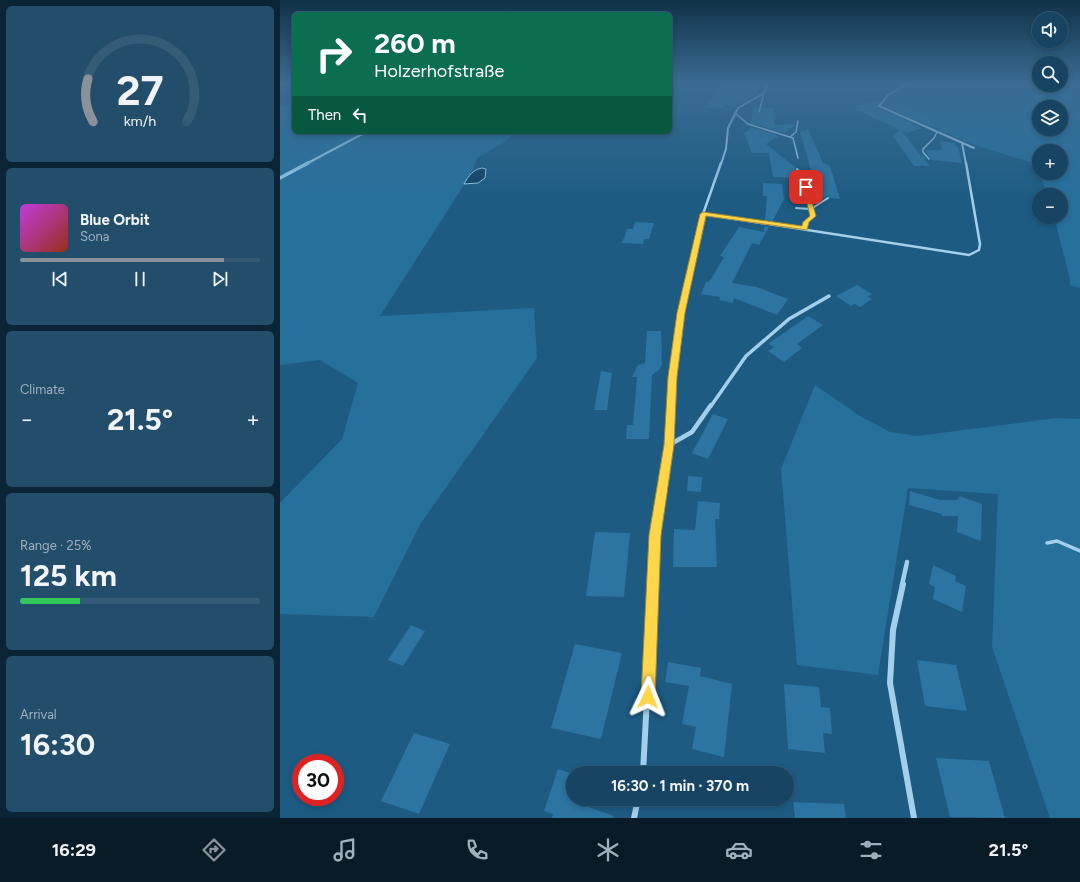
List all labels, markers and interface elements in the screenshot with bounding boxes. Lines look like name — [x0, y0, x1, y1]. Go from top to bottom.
map controls — [1032, 12, 1068, 224]
button: sound — [1032, 12, 1068, 48]
text: 260 m — [374, 26, 456, 60]
icon: right — [308, 28, 360, 80]
button: search — [1032, 56, 1068, 92]
text: Holzerhofstraße — [374, 60, 504, 82]
text: 27 — [116, 65, 164, 115]
button: layers — [1032, 100, 1068, 136]
icon: left — [349, 104, 371, 126]
text: Then — [308, 106, 341, 124]
text: km/h — [124, 112, 156, 130]
button: + — [1032, 144, 1068, 180]
pin — [789, 170, 823, 204]
icon: arrive — [795, 176, 817, 198]
button: − — [1032, 188, 1068, 224]
text: Blue Orbit — [80, 211, 150, 229]
text: Sona — [80, 229, 109, 244]
icon: previous — [49, 268, 71, 290]
icon: pause — [129, 268, 151, 290]
icon: next — [209, 268, 231, 290]
text: Climate — [20, 382, 65, 397]
text: 21.5° — [107, 401, 173, 438]
text: − — [20, 406, 34, 433]
text: + — [246, 406, 260, 433]
text: Range · 25% — [20, 538, 91, 553]
text: 125 km — [20, 557, 117, 594]
position arrow — [627, 676, 669, 718]
text: Arrival — [20, 707, 57, 722]
text: 16:30 — [20, 726, 95, 763]
speed limit sign: 30 — [292, 754, 344, 806]
text: 16:30 · 1 min · 370 m — [611, 777, 749, 795]
icon: directions — [200, 836, 228, 864]
icon: music — [331, 836, 359, 864]
icon: phone — [463, 836, 491, 864]
icon: climate — [594, 836, 622, 864]
icon: car — [725, 836, 753, 864]
icon: filters — [857, 836, 885, 864]
text: 16:29 — [52, 839, 96, 861]
text: 21.5° — [988, 839, 1028, 861]

